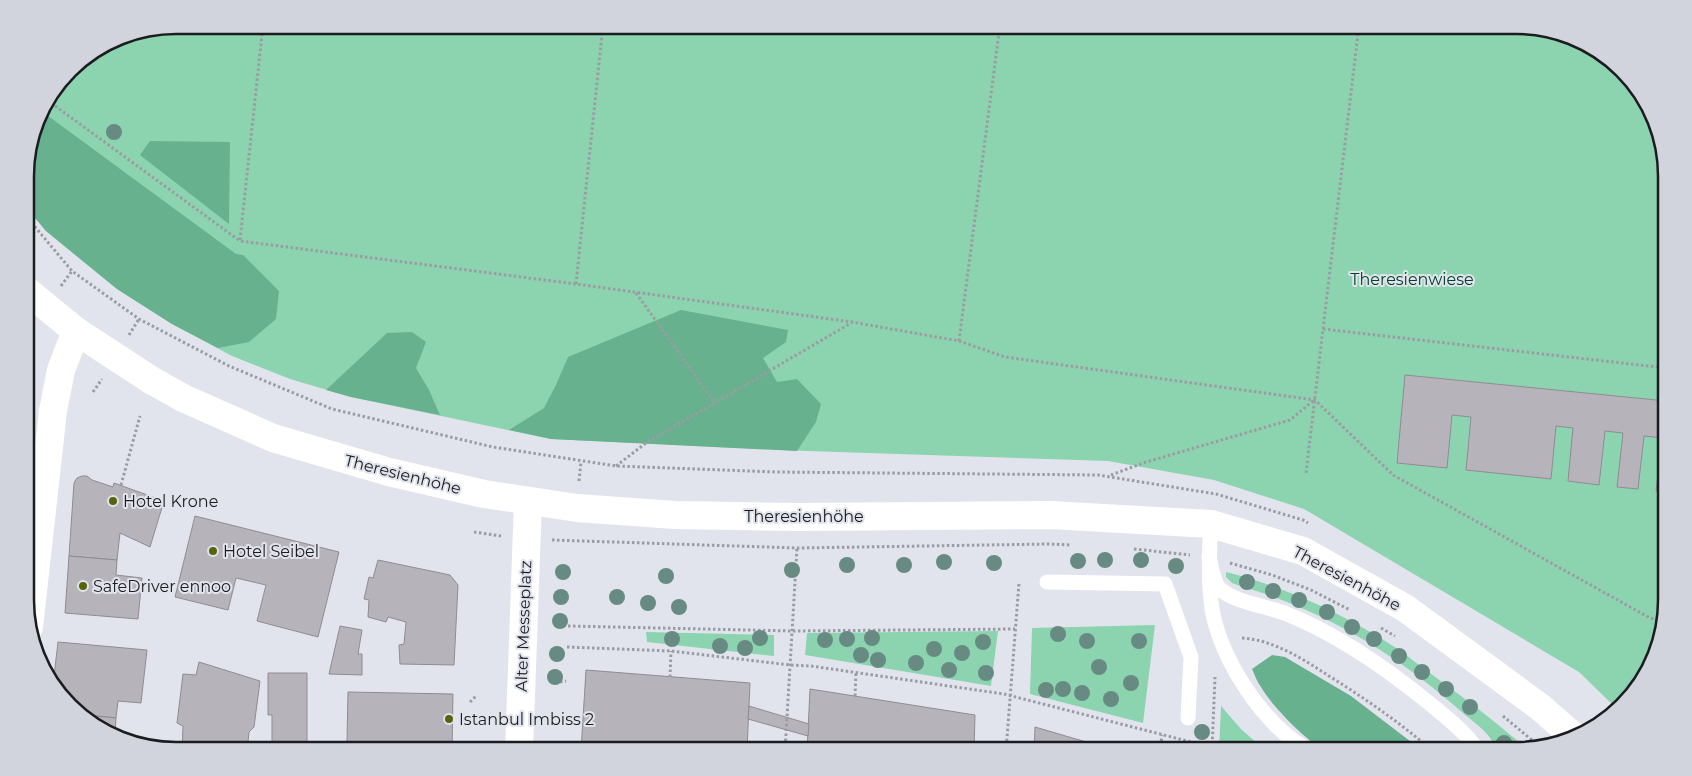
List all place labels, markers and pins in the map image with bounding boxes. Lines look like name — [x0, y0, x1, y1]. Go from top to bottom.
place label: Hotel Krone — [123, 492, 218, 511]
marker: Hotel Krone — [107, 495, 119, 507]
place label: Hotel Seibel — [223, 542, 319, 561]
marker: Hotel Seibel — [207, 545, 219, 557]
place label: SafeDriver ennoo — [93, 577, 231, 596]
marker: SafeDriver ennoo — [77, 580, 89, 592]
place label: Istanbul Imbiss 2 — [459, 710, 594, 729]
marker: Istanbul Imbiss 2 — [443, 713, 455, 725]

